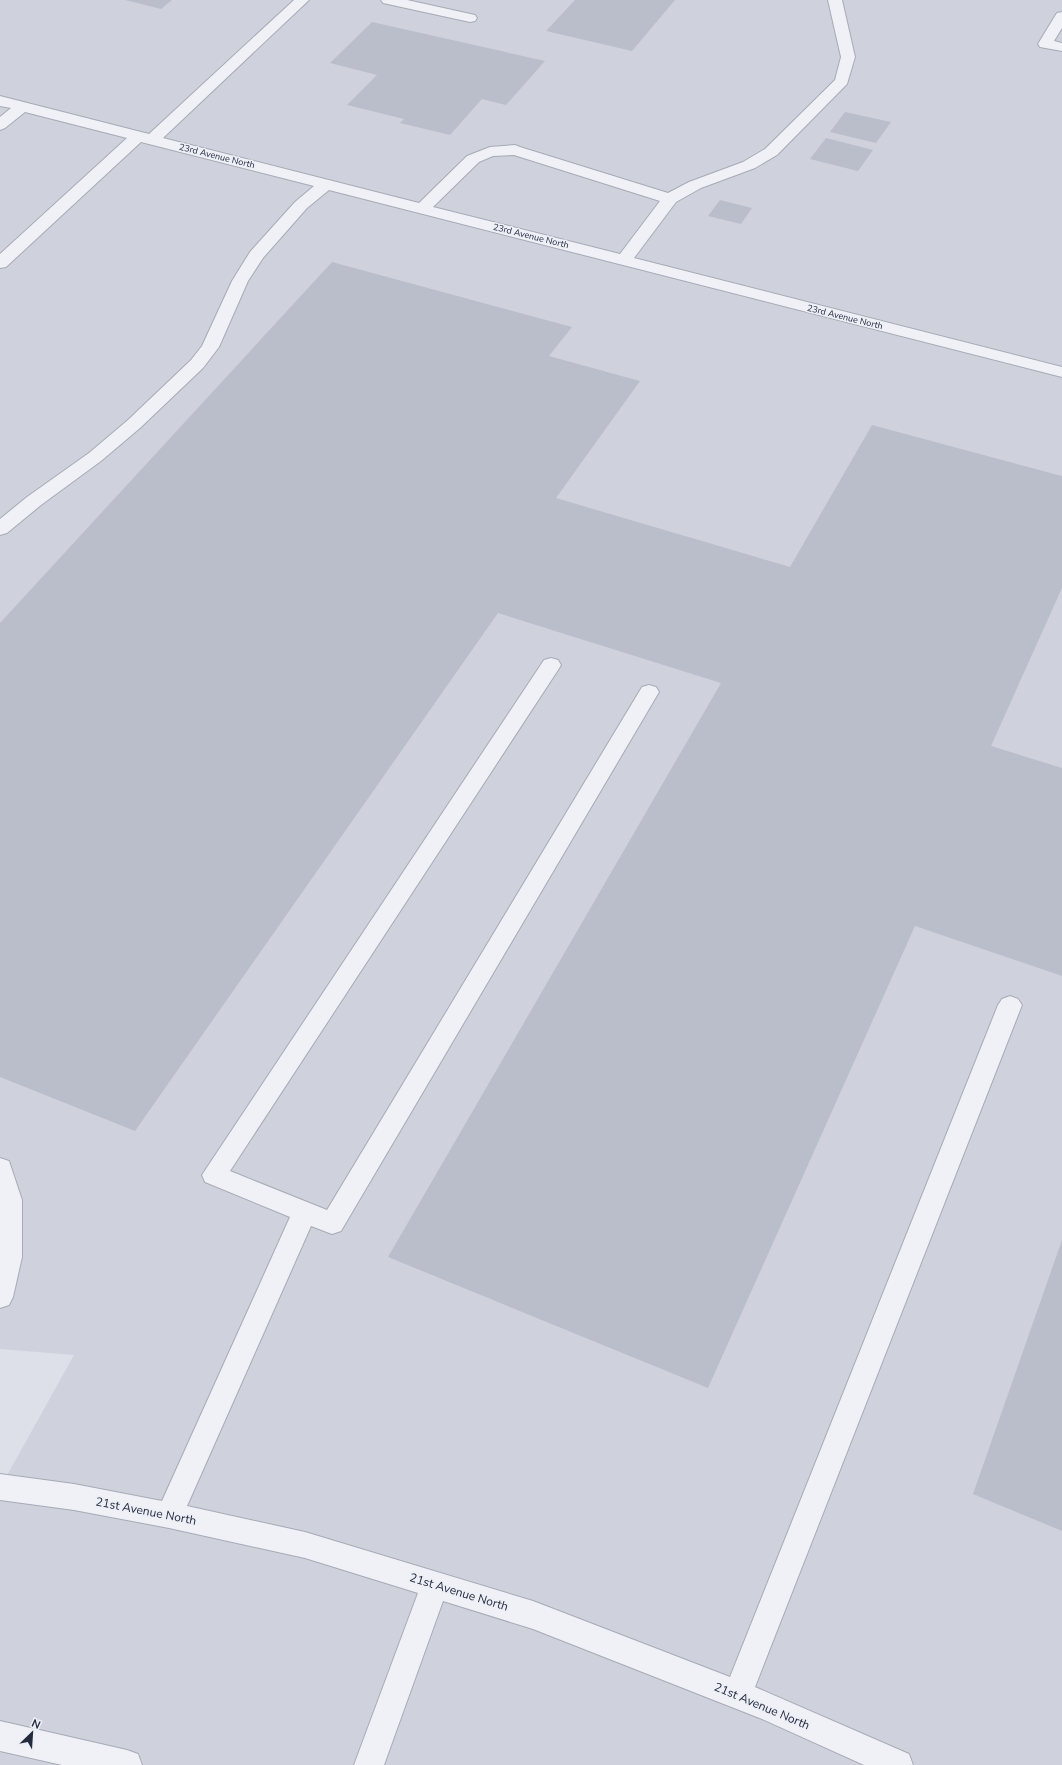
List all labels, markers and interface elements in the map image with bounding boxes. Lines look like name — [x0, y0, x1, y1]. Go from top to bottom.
street label: 23rd Avenue North — [178, 141, 256, 171]
street label: 23rd Avenue North — [492, 221, 570, 251]
street label: 23rd Avenue North — [806, 302, 884, 332]
street label: 21st Avenue North — [94, 1493, 198, 1529]
street label: 21st Avenue North — [408, 1569, 510, 1615]
street label: 21st Avenue North — [712, 1679, 812, 1733]
north arrow — [12, 1713, 52, 1753]
text: N — [29, 1716, 43, 1733]

